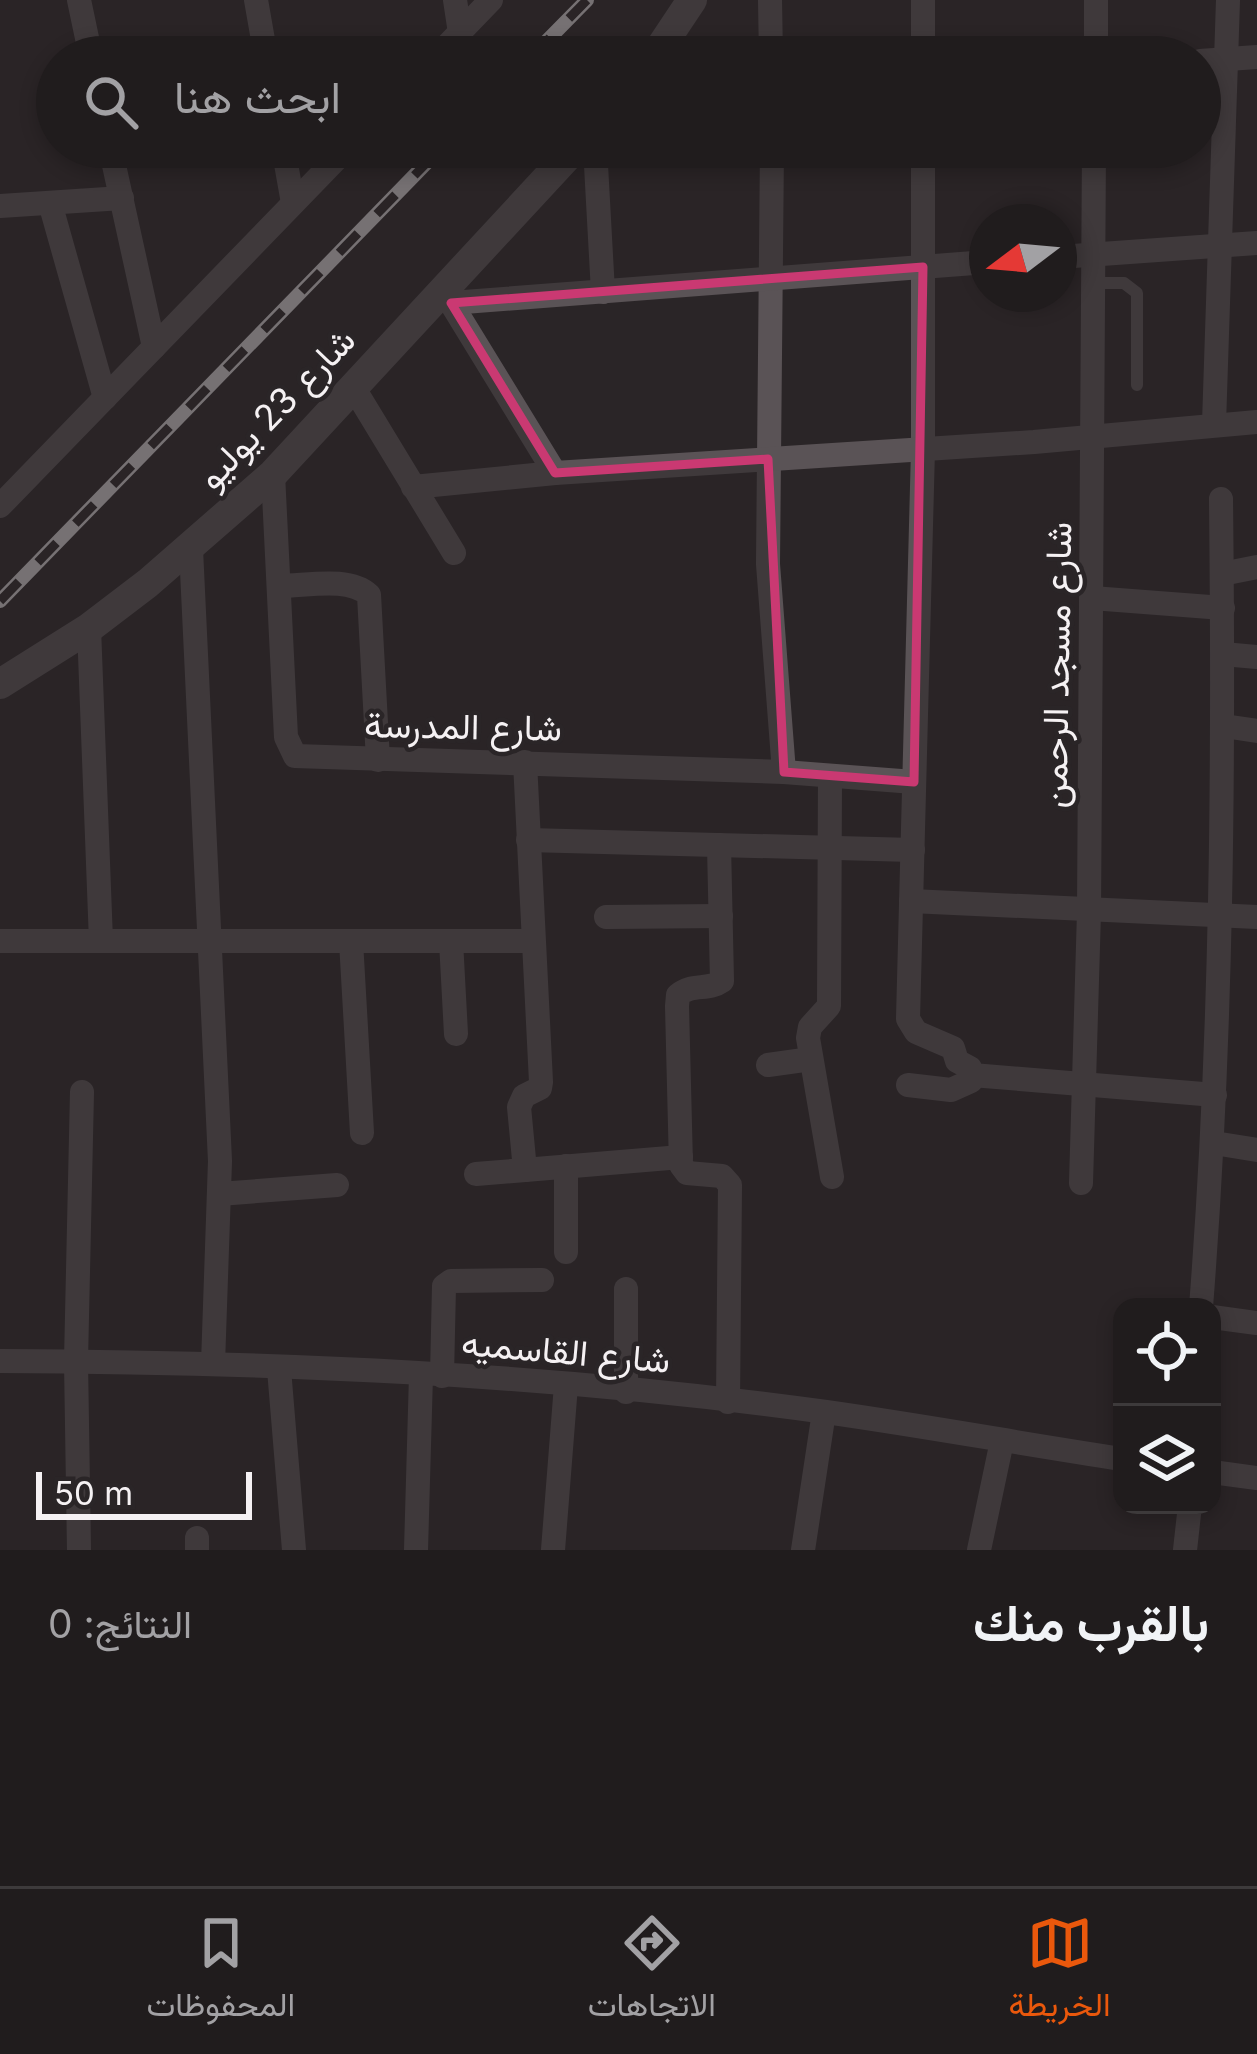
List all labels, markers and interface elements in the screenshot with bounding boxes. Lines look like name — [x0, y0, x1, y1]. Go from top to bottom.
search box — [36, 36, 1221, 168]
icon: search — [78, 69, 144, 135]
text: ابحث هنا — [174, 69, 341, 124]
north arrow — [969, 204, 1077, 312]
street label: شارع 23 يوليو — [188, 318, 366, 500]
street label: شارع مسجد الرحمن — [1032, 521, 1083, 809]
street label: شارع المدرسة — [364, 702, 562, 753]
map controls — [1113, 1298, 1221, 1514]
button: locate — [1113, 1298, 1221, 1406]
street label: شارع القاسميه — [460, 1320, 672, 1385]
button: layers — [1113, 1406, 1221, 1514]
scale bar — [36, 1466, 252, 1519]
text: 50 m — [54, 1473, 133, 1513]
text: بالقرب منك — [973, 1592, 1209, 1653]
text: النتائج: 0 — [48, 1600, 192, 1647]
tab: المحفوظات — [146, 1910, 295, 2034]
tab: الاتجاهات — [588, 1910, 716, 2034]
tab: الخريطة — [1009, 1910, 1111, 2034]

